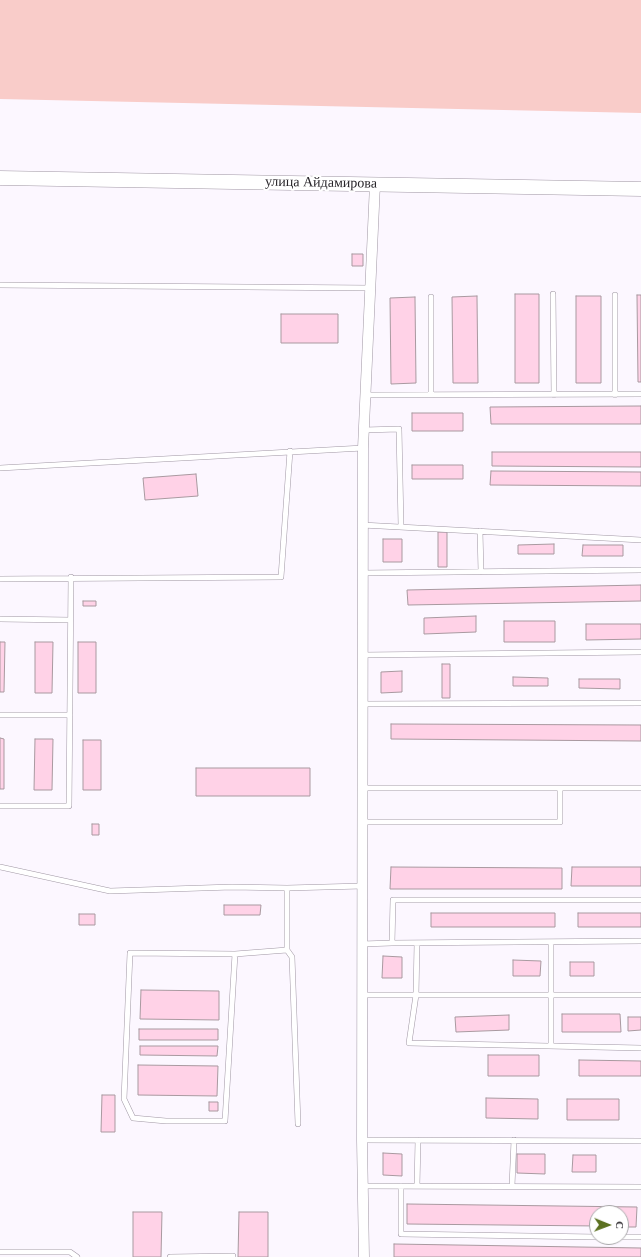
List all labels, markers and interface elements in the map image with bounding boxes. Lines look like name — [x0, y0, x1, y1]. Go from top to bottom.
street label: улица Айдамирова — [265, 174, 377, 192]
north arrow — [589, 1205, 629, 1245]
text: С — [614, 1221, 626, 1229]

